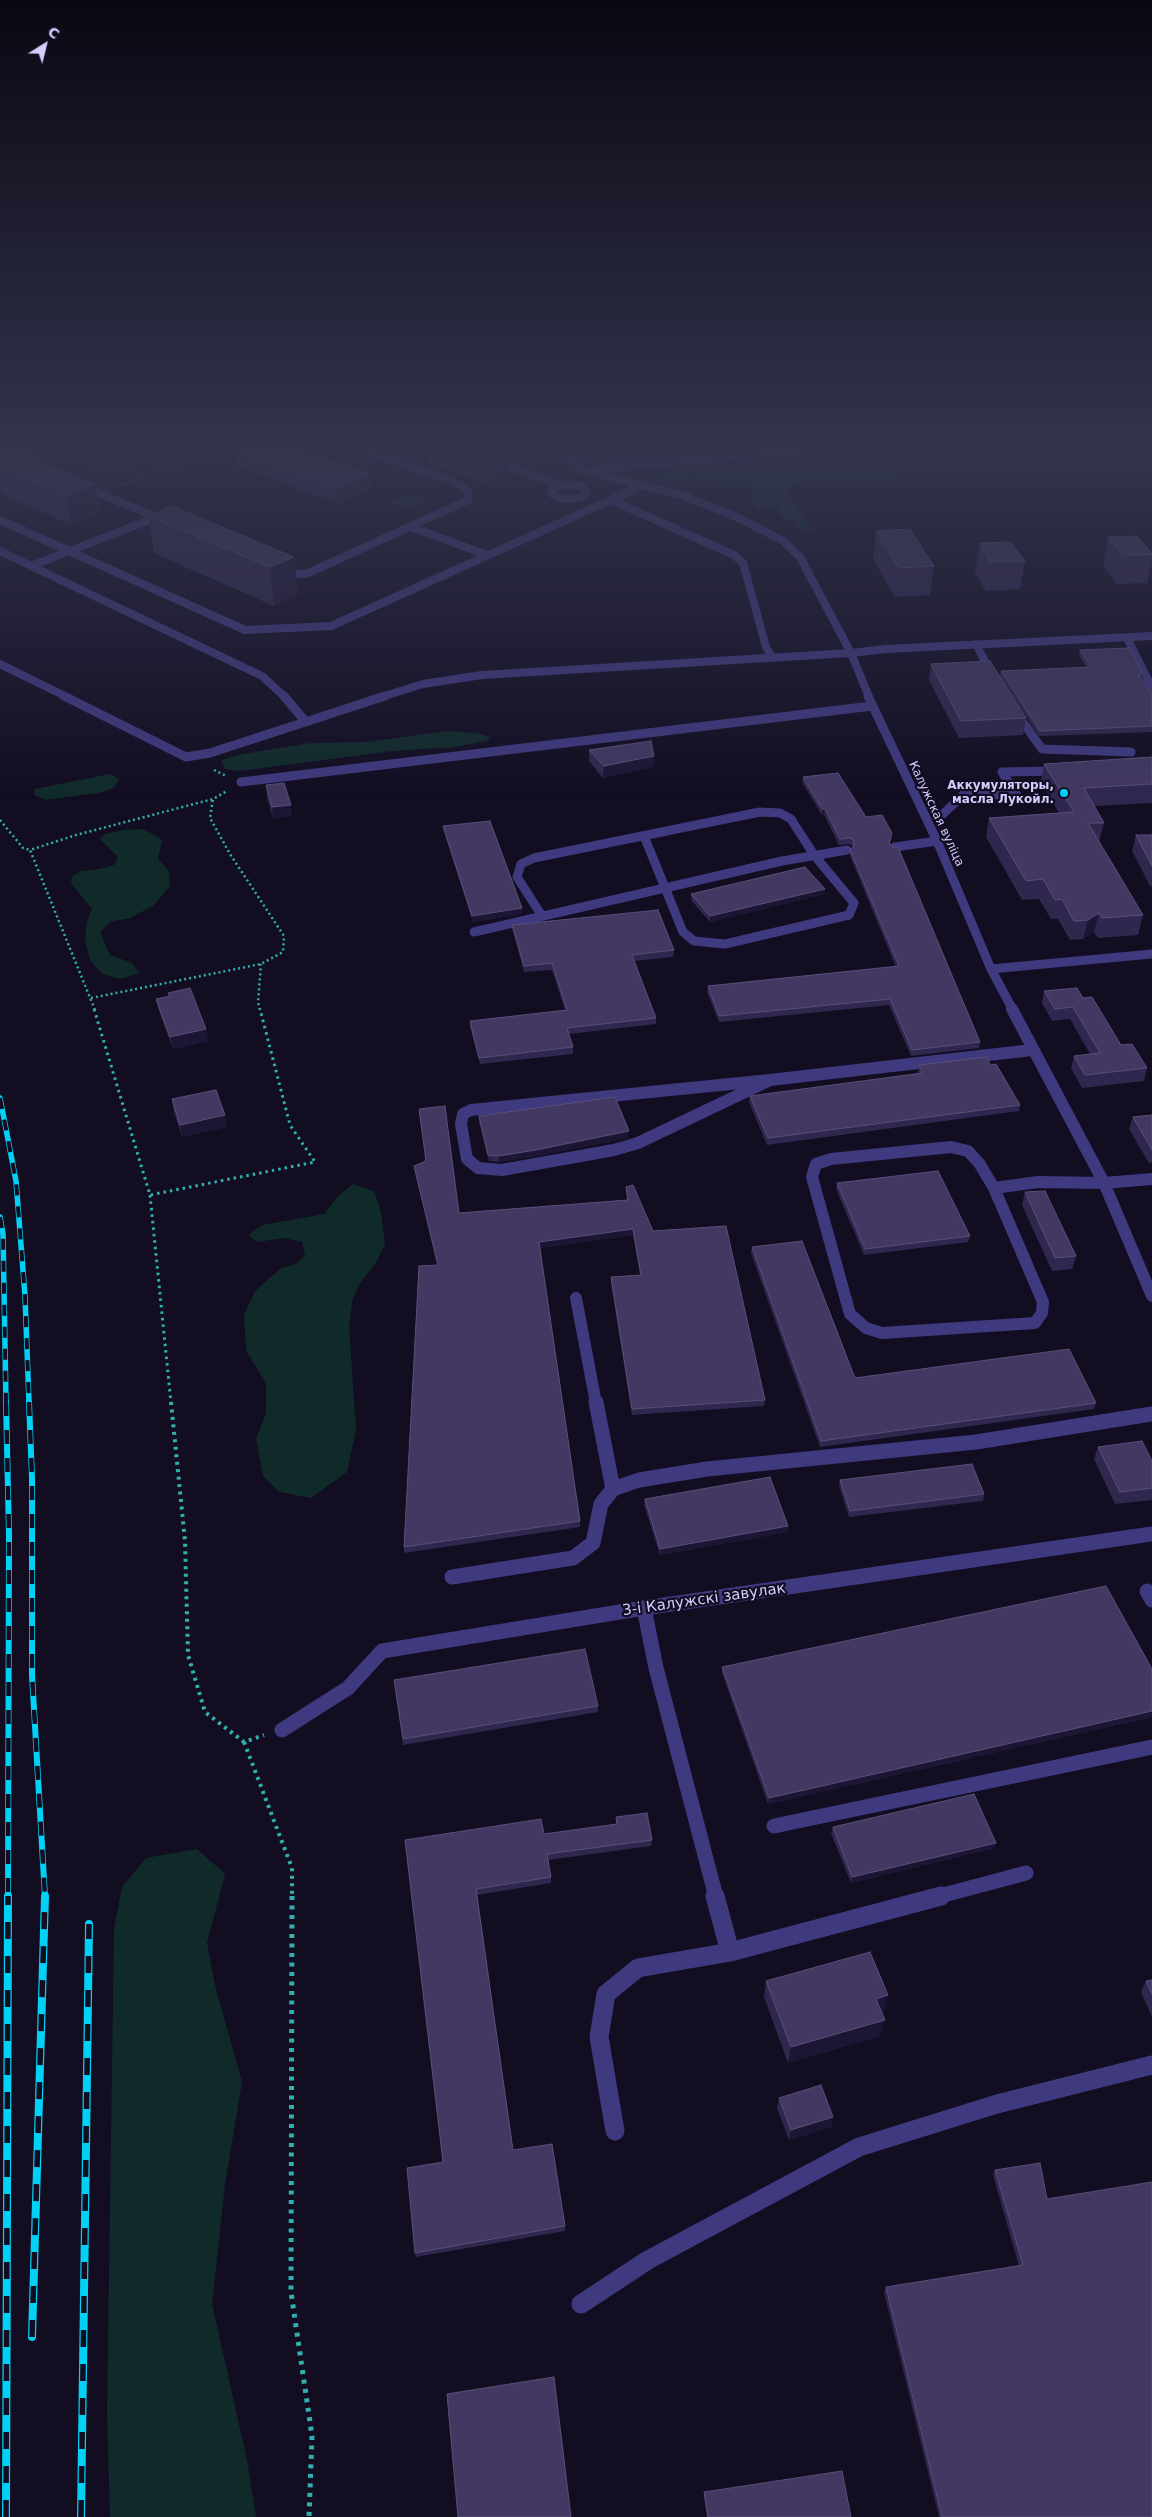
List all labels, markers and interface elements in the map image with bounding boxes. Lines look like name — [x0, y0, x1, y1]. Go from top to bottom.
north arrow — [20, 20, 70, 70]
text: С — [45, 23, 63, 42]
street label: Калужская вуліца — [905, 759, 967, 869]
place label: Аккумуляторы, масла Лукойл. — [947, 779, 1054, 807]
marker: Аккумуляторы, масла Лукойл. — [1058, 787, 1070, 799]
street label: 3-і Калужскі завулак — [621, 1580, 787, 1620]

